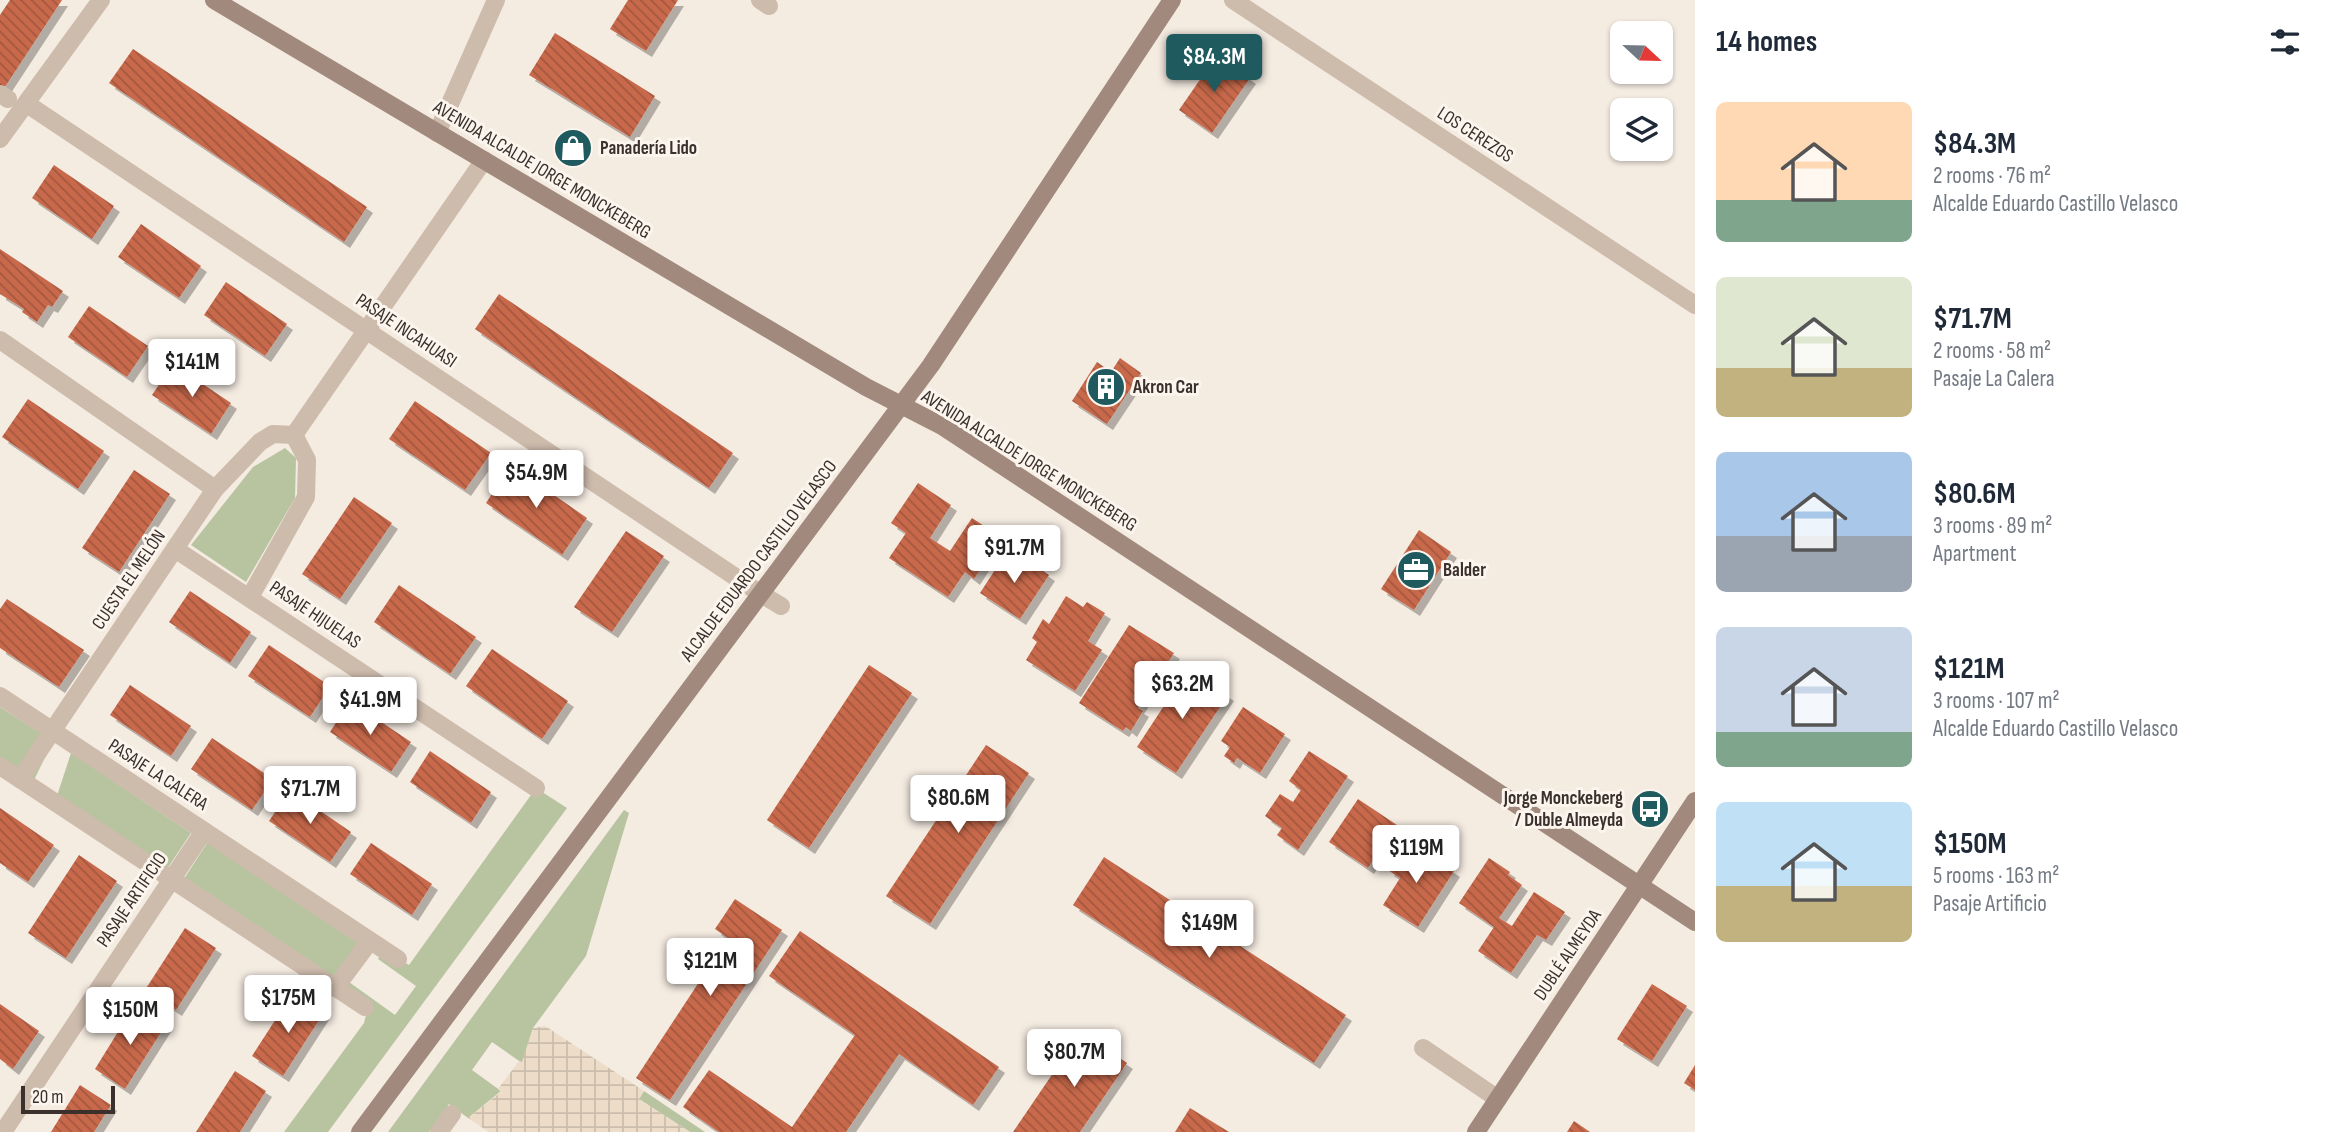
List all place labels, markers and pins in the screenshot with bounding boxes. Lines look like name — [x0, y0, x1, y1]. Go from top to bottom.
pin: $84.3M — [1157, 34, 1271, 94]
shop icon: Panadería Lido — [552, 127, 594, 169]
place label: Panadería Lido — [600, 137, 697, 160]
pin: $141M — [143, 340, 241, 399]
building icon: Akron Car — [1085, 366, 1127, 408]
place label: Akron Car — [1132, 376, 1199, 399]
pin: $54.9M — [479, 450, 593, 510]
pin: $91.7M — [957, 526, 1071, 585]
office icon: Balder — [1395, 549, 1437, 591]
place label: Balder — [1443, 559, 1486, 582]
pin: $63.2M — [1125, 662, 1239, 721]
pin: $41.9M — [313, 678, 427, 737]
pin: $71.7M — [253, 766, 367, 826]
pin: $80.6M — [901, 776, 1015, 835]
place label: Jorge Monckeberg / Duble Almeyda — [1503, 787, 1623, 832]
bus stop icon: Jorge Monckeberg / Duble Almeyda — [1629, 788, 1671, 830]
pin: $119M — [1367, 826, 1465, 885]
pin: $149M — [1160, 900, 1258, 960]
pin: $121M — [661, 939, 759, 998]
pin: $175M — [239, 976, 337, 1035]
pin: $150M — [81, 988, 179, 1047]
pin: $80.7M — [1017, 1030, 1131, 1089]

